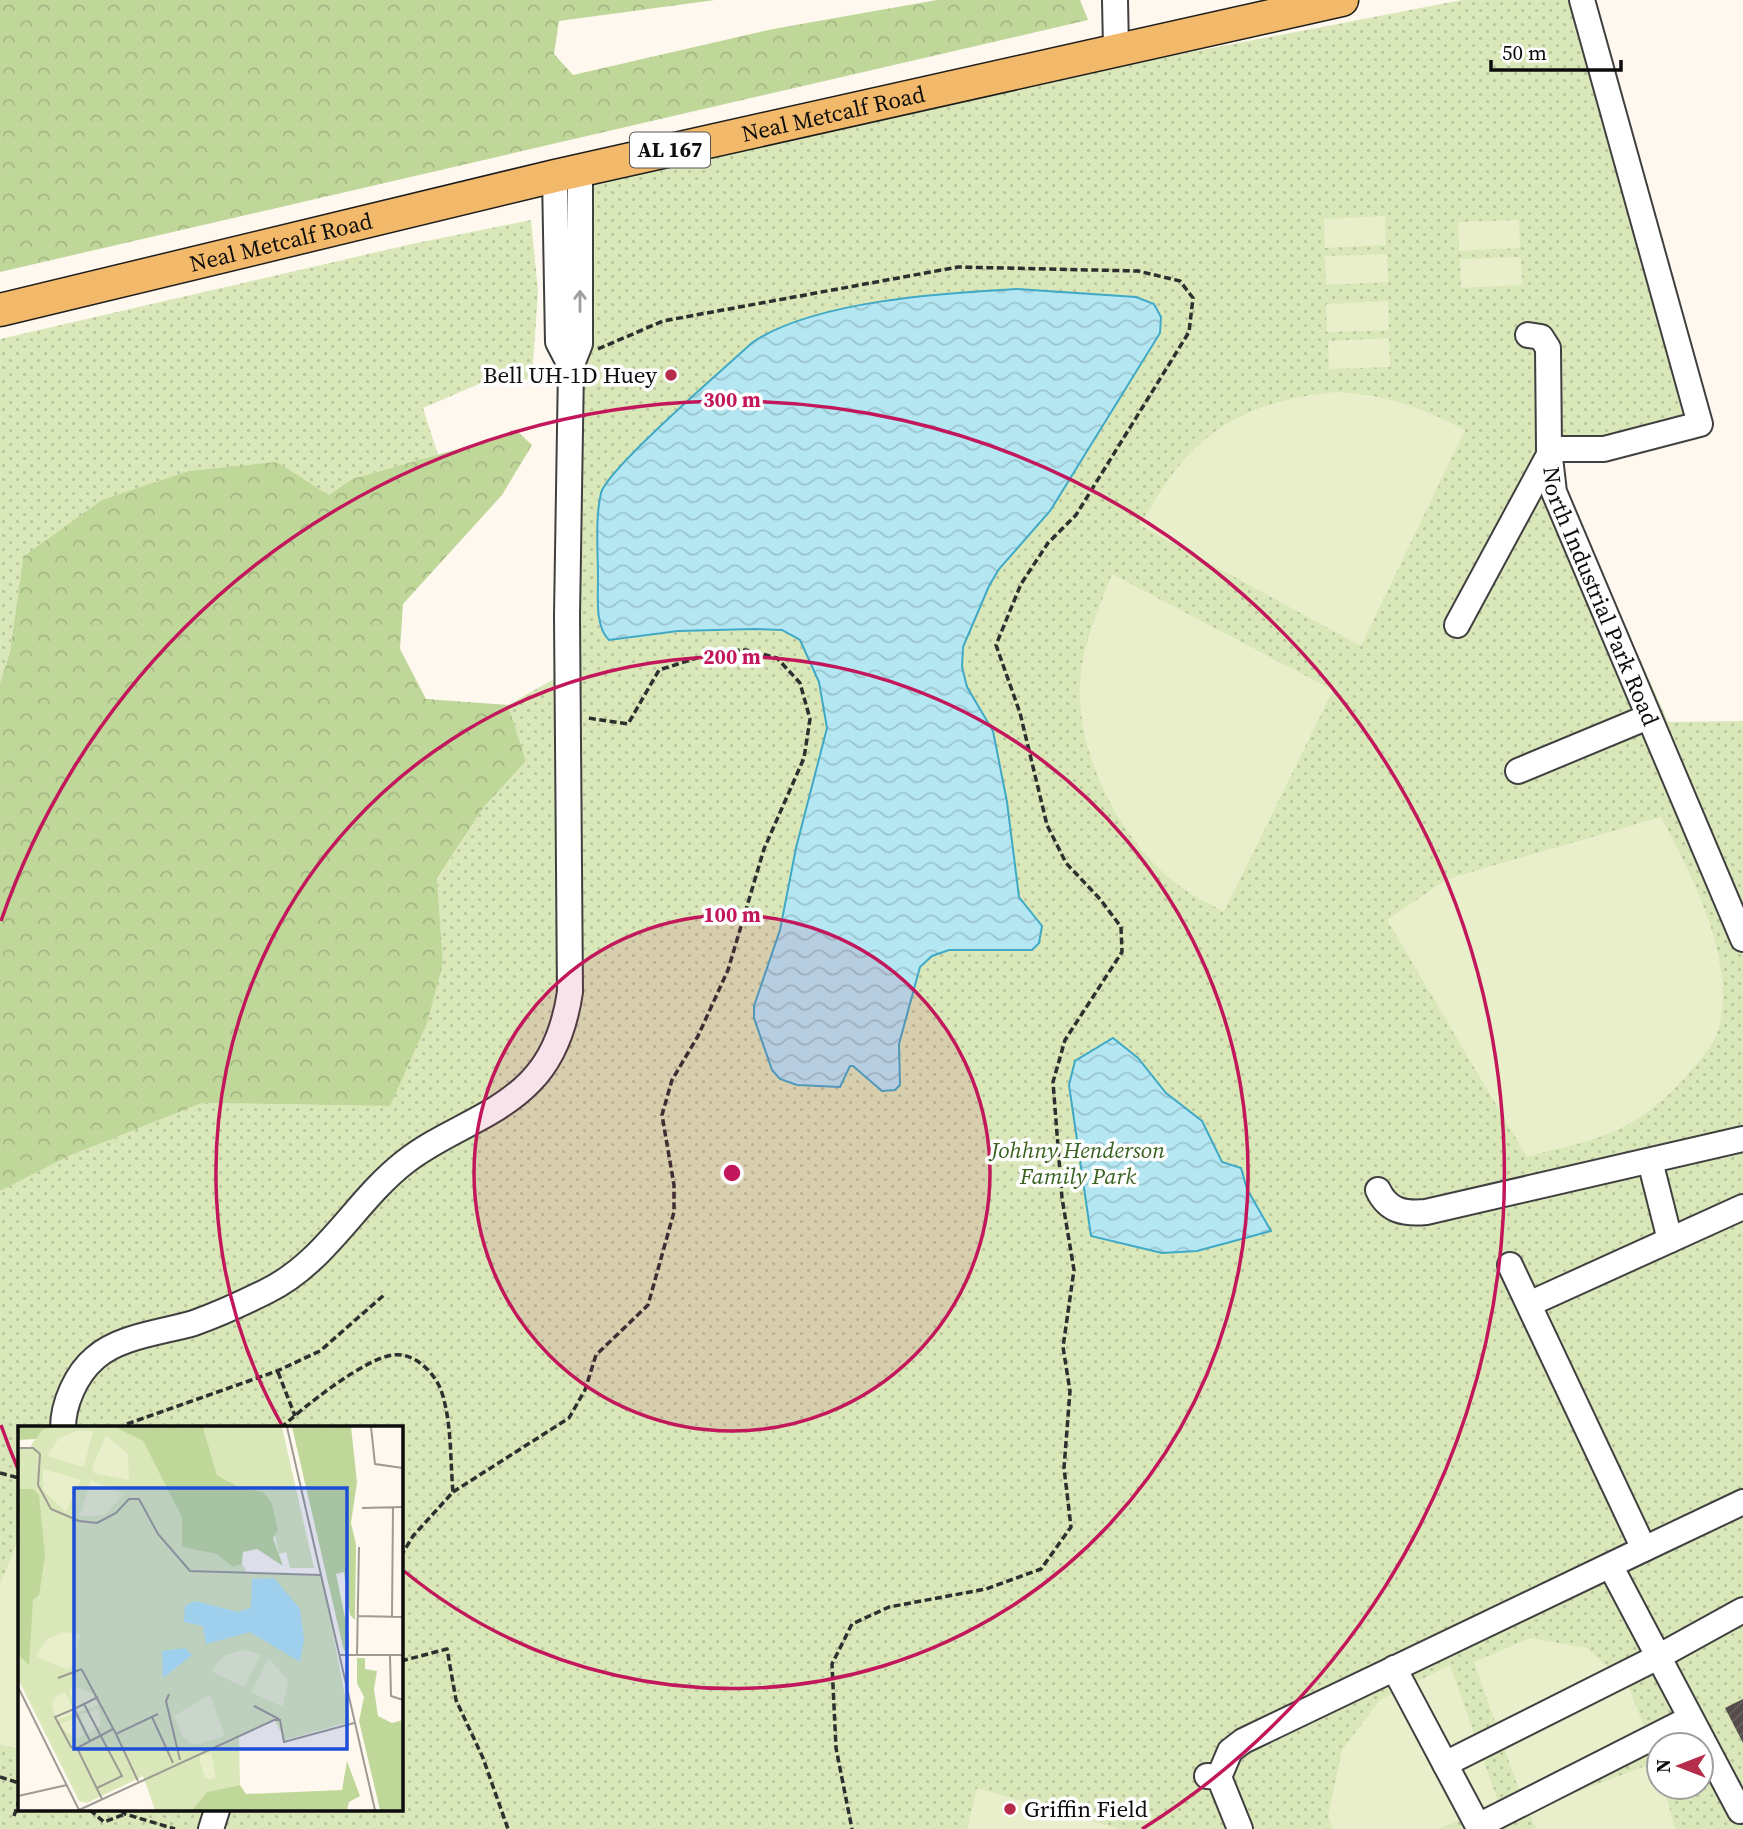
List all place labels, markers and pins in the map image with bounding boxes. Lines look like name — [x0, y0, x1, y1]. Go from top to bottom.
place label: Bell UH-1D Huey — [483, 359, 657, 391]
marker: Bell UH-1D Huey — [663, 367, 679, 383]
centre of rings — [720, 1161, 744, 1185]
place label: Griffin Field — [1024, 1793, 1148, 1825]
marker: Griffin Field — [1002, 1801, 1018, 1817]

